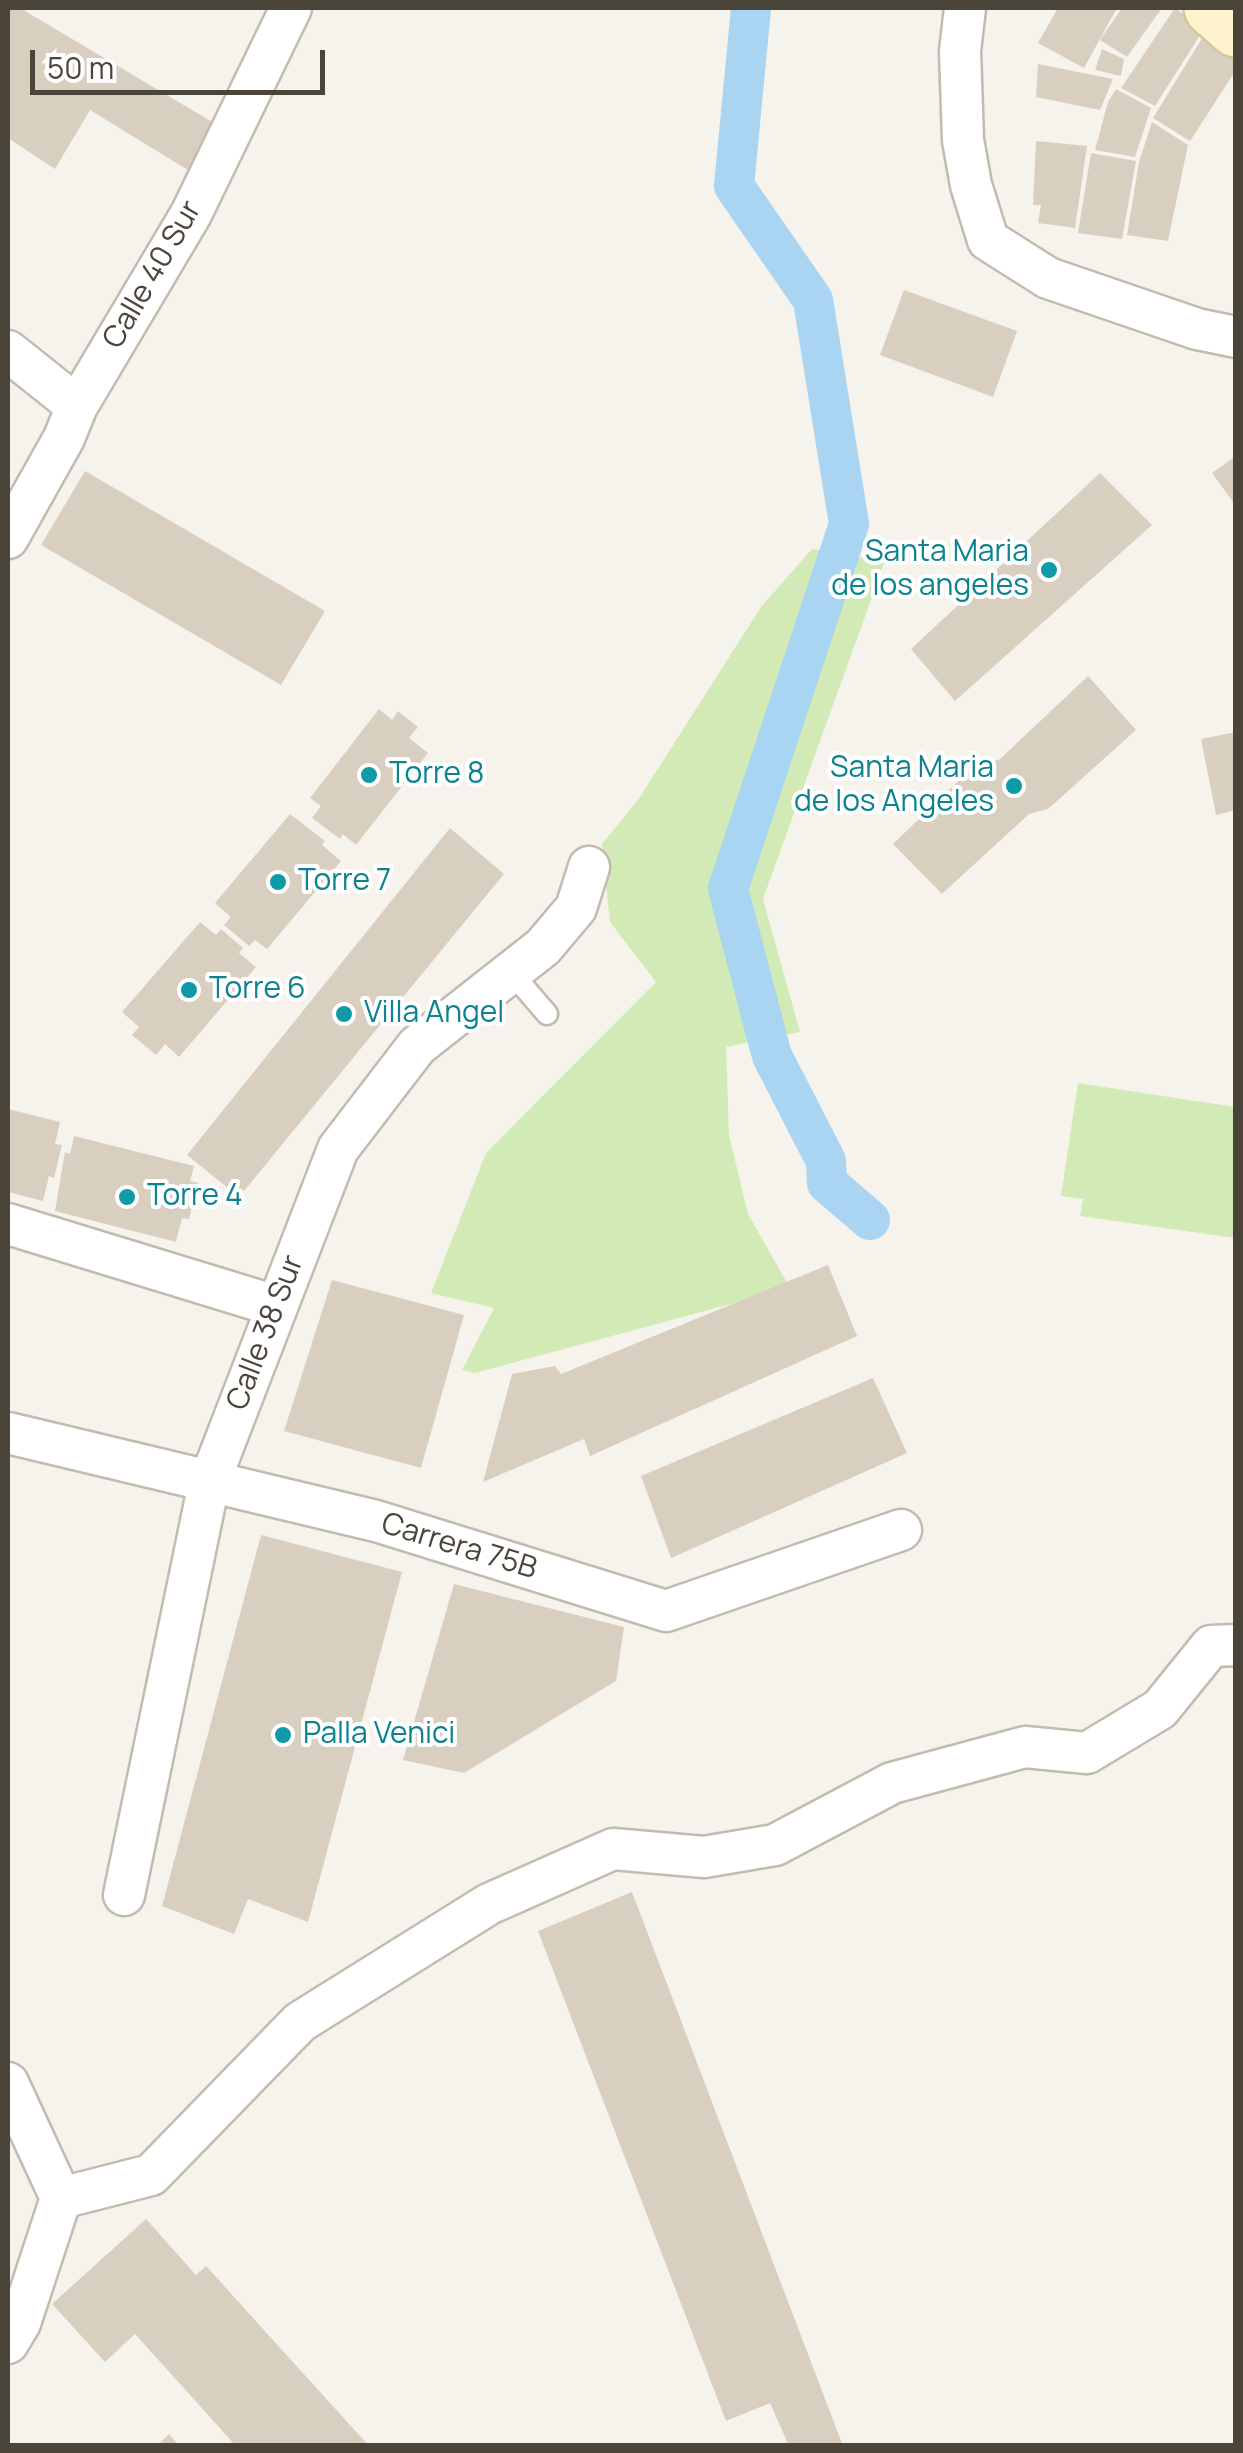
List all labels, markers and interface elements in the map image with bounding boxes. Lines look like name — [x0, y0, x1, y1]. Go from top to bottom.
scale bar — [35, 30, 330, 92]
text: 50 m — [47, 47, 114, 88]
street label: Calle 40 Sur — [96, 195, 210, 355]
place label: Santa Maria de los angeles — [831, 535, 1029, 606]
marker: Santa Maria de los angeles — [1038, 559, 1060, 581]
place label: Santa Maria de los Angeles — [794, 751, 994, 822]
place label: Torre 8 — [389, 757, 485, 793]
marker: Torre 8 — [358, 764, 380, 786]
marker: Santa Maria de los Angeles — [1003, 775, 1025, 797]
place label: Torre 7 — [298, 864, 391, 900]
marker: Torre 7 — [267, 871, 289, 893]
place label: Torre 6 — [209, 972, 306, 1008]
marker: Torre 6 — [178, 979, 200, 1001]
place label: Villa Angel — [364, 996, 504, 1032]
marker: Villa Angel — [333, 1003, 355, 1025]
place label: Torre 4 — [147, 1179, 243, 1215]
marker: Torre 4 — [116, 1186, 138, 1208]
street label: Calle 38 Sur — [220, 1251, 312, 1415]
street label: Carrera 75B — [377, 1506, 541, 1588]
place label: Palla Venici — [303, 1717, 455, 1753]
marker: Palla Venici — [272, 1724, 294, 1746]

